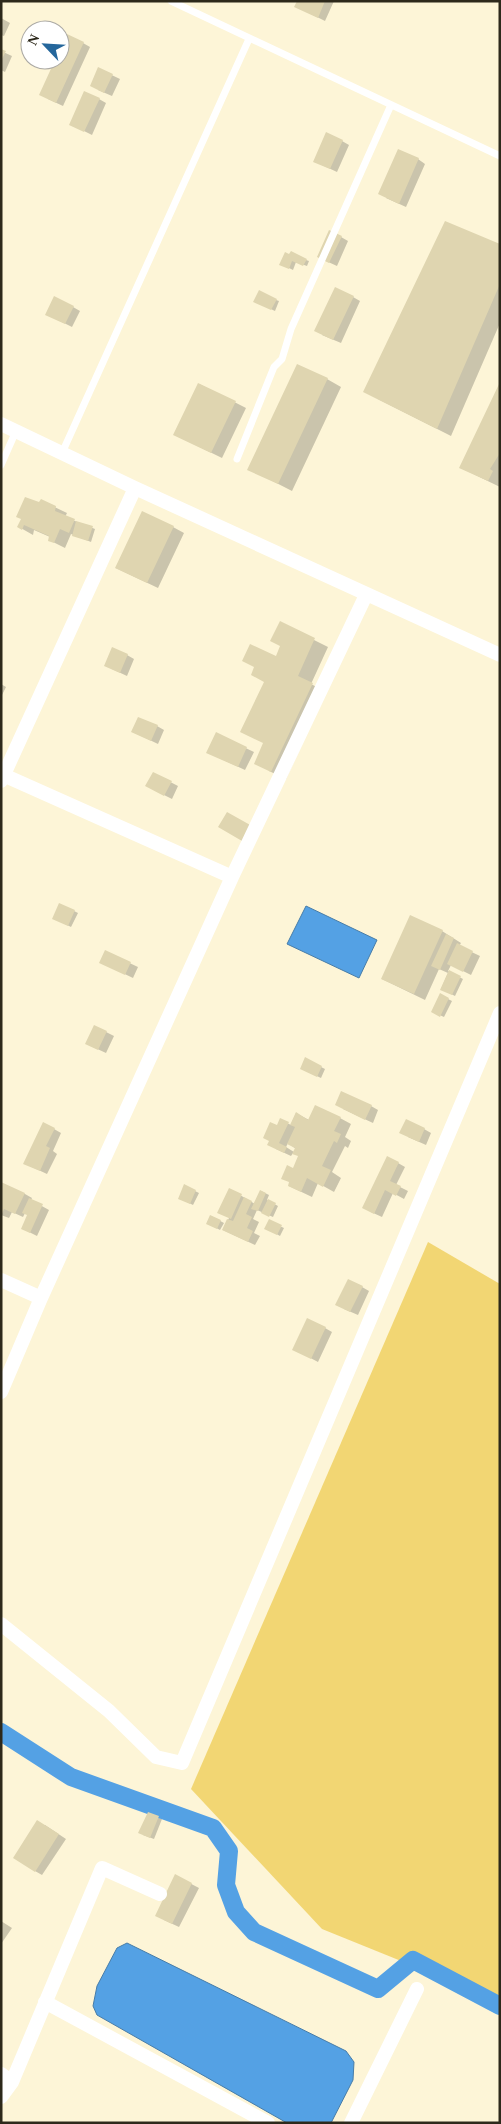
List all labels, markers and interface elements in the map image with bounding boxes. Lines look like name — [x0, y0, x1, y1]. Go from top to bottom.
north arrow — [20, 20, 70, 70]
text: N — [25, 32, 43, 47]

